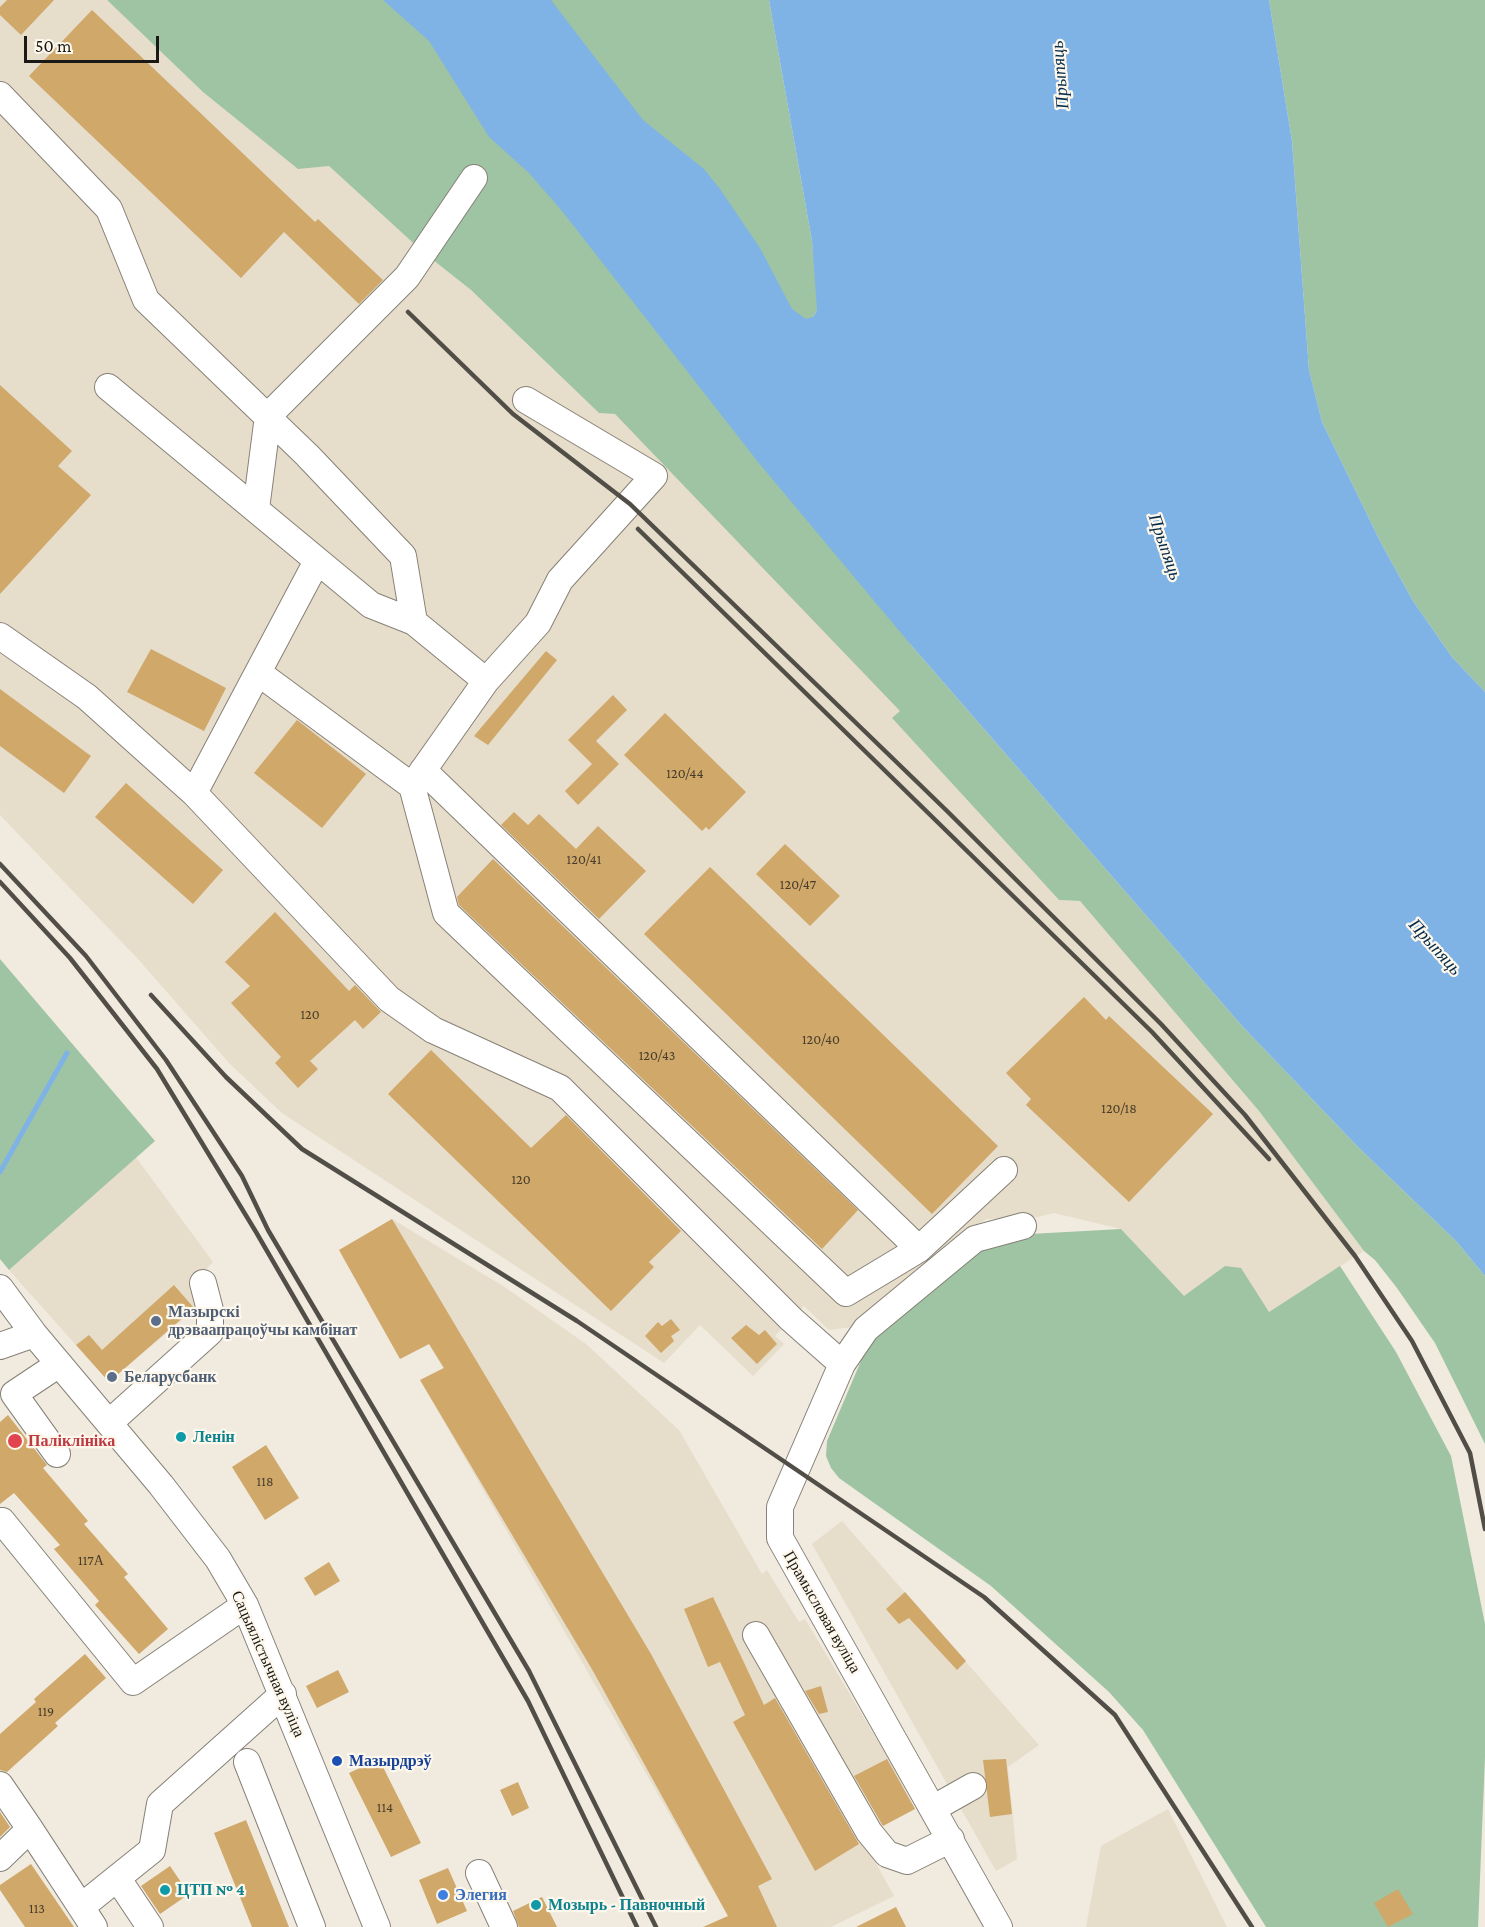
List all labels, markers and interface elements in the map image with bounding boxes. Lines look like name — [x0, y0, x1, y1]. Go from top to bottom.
scale bar — [27, 24, 162, 62]
text: 50 m — [35, 36, 72, 56]
water label: Прыпяць — [1046, 40, 1074, 110]
water label: Прыпяць — [1144, 511, 1186, 583]
house number: 120/44 — [666, 766, 704, 782]
house number: 120/41 — [567, 852, 601, 868]
house number: 120/47 — [780, 877, 816, 893]
water label: Прыпяць — [1404, 914, 1466, 980]
house number: 120 — [300, 1007, 320, 1023]
house number: 120/40 — [802, 1032, 840, 1048]
house number: 120/43 — [639, 1048, 675, 1064]
house number: 120/18 — [1101, 1101, 1137, 1117]
house number: 120 — [511, 1172, 531, 1188]
place label: Мазырскі дрэваапрацоўчы камбінат — [168, 1302, 357, 1340]
marker: Мазырскі дрэваапрацоўчы камбінат — [149, 1314, 163, 1328]
place label: Беларусбанк — [124, 1367, 217, 1387]
marker: Беларусбанк — [105, 1370, 119, 1384]
place label: Ленін — [193, 1427, 235, 1447]
marker: Ленін — [174, 1430, 188, 1444]
place label: Паліклініка — [28, 1431, 115, 1451]
marker: Паліклініка — [6, 1432, 24, 1450]
house number: 118 — [257, 1474, 273, 1490]
street label: Прамысловая вуліца — [779, 1548, 865, 1676]
house number: 117А — [78, 1553, 104, 1569]
street label: Сацыялістычная вуліца — [227, 1588, 309, 1740]
house number: 119 — [38, 1704, 54, 1720]
place label: Мазырдрэў — [349, 1751, 432, 1771]
marker: Мазырдрэў — [330, 1754, 344, 1768]
house number: 114 — [377, 1800, 393, 1816]
place label: ЦТП № 4 — [177, 1880, 245, 1900]
marker: ЦТП № 4 — [158, 1883, 172, 1897]
place label: Элегия — [455, 1885, 507, 1905]
marker: Элегия — [436, 1888, 450, 1902]
place label: Мозырь - Павночный — [548, 1895, 705, 1915]
marker: Мозырь - Павночный — [529, 1898, 543, 1912]
house number: 113 — [29, 1901, 45, 1917]

